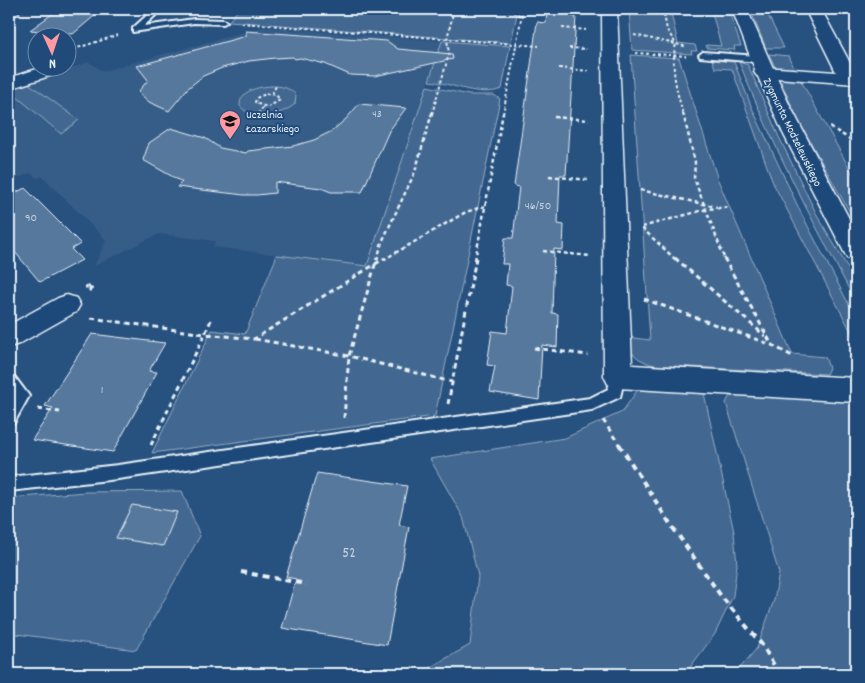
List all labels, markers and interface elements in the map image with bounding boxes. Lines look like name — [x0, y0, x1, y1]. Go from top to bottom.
north arrow — [28, 28, 78, 78]
text: N — [49, 53, 57, 73]
street label: Zygmunta Modzelewskiego — [758, 75, 825, 190]
place label: Uczelnia Łazarskiego — [245, 107, 299, 138]
house number: 43 — [372, 107, 382, 123]
school or university icon: Uczelnia Łazarskiego — [218, 109, 242, 140]
house number: 46/50 — [525, 198, 551, 215]
house number: 90 — [25, 210, 37, 227]
house number: 1 — [101, 382, 103, 399]
house number: 52 — [342, 543, 356, 565]

